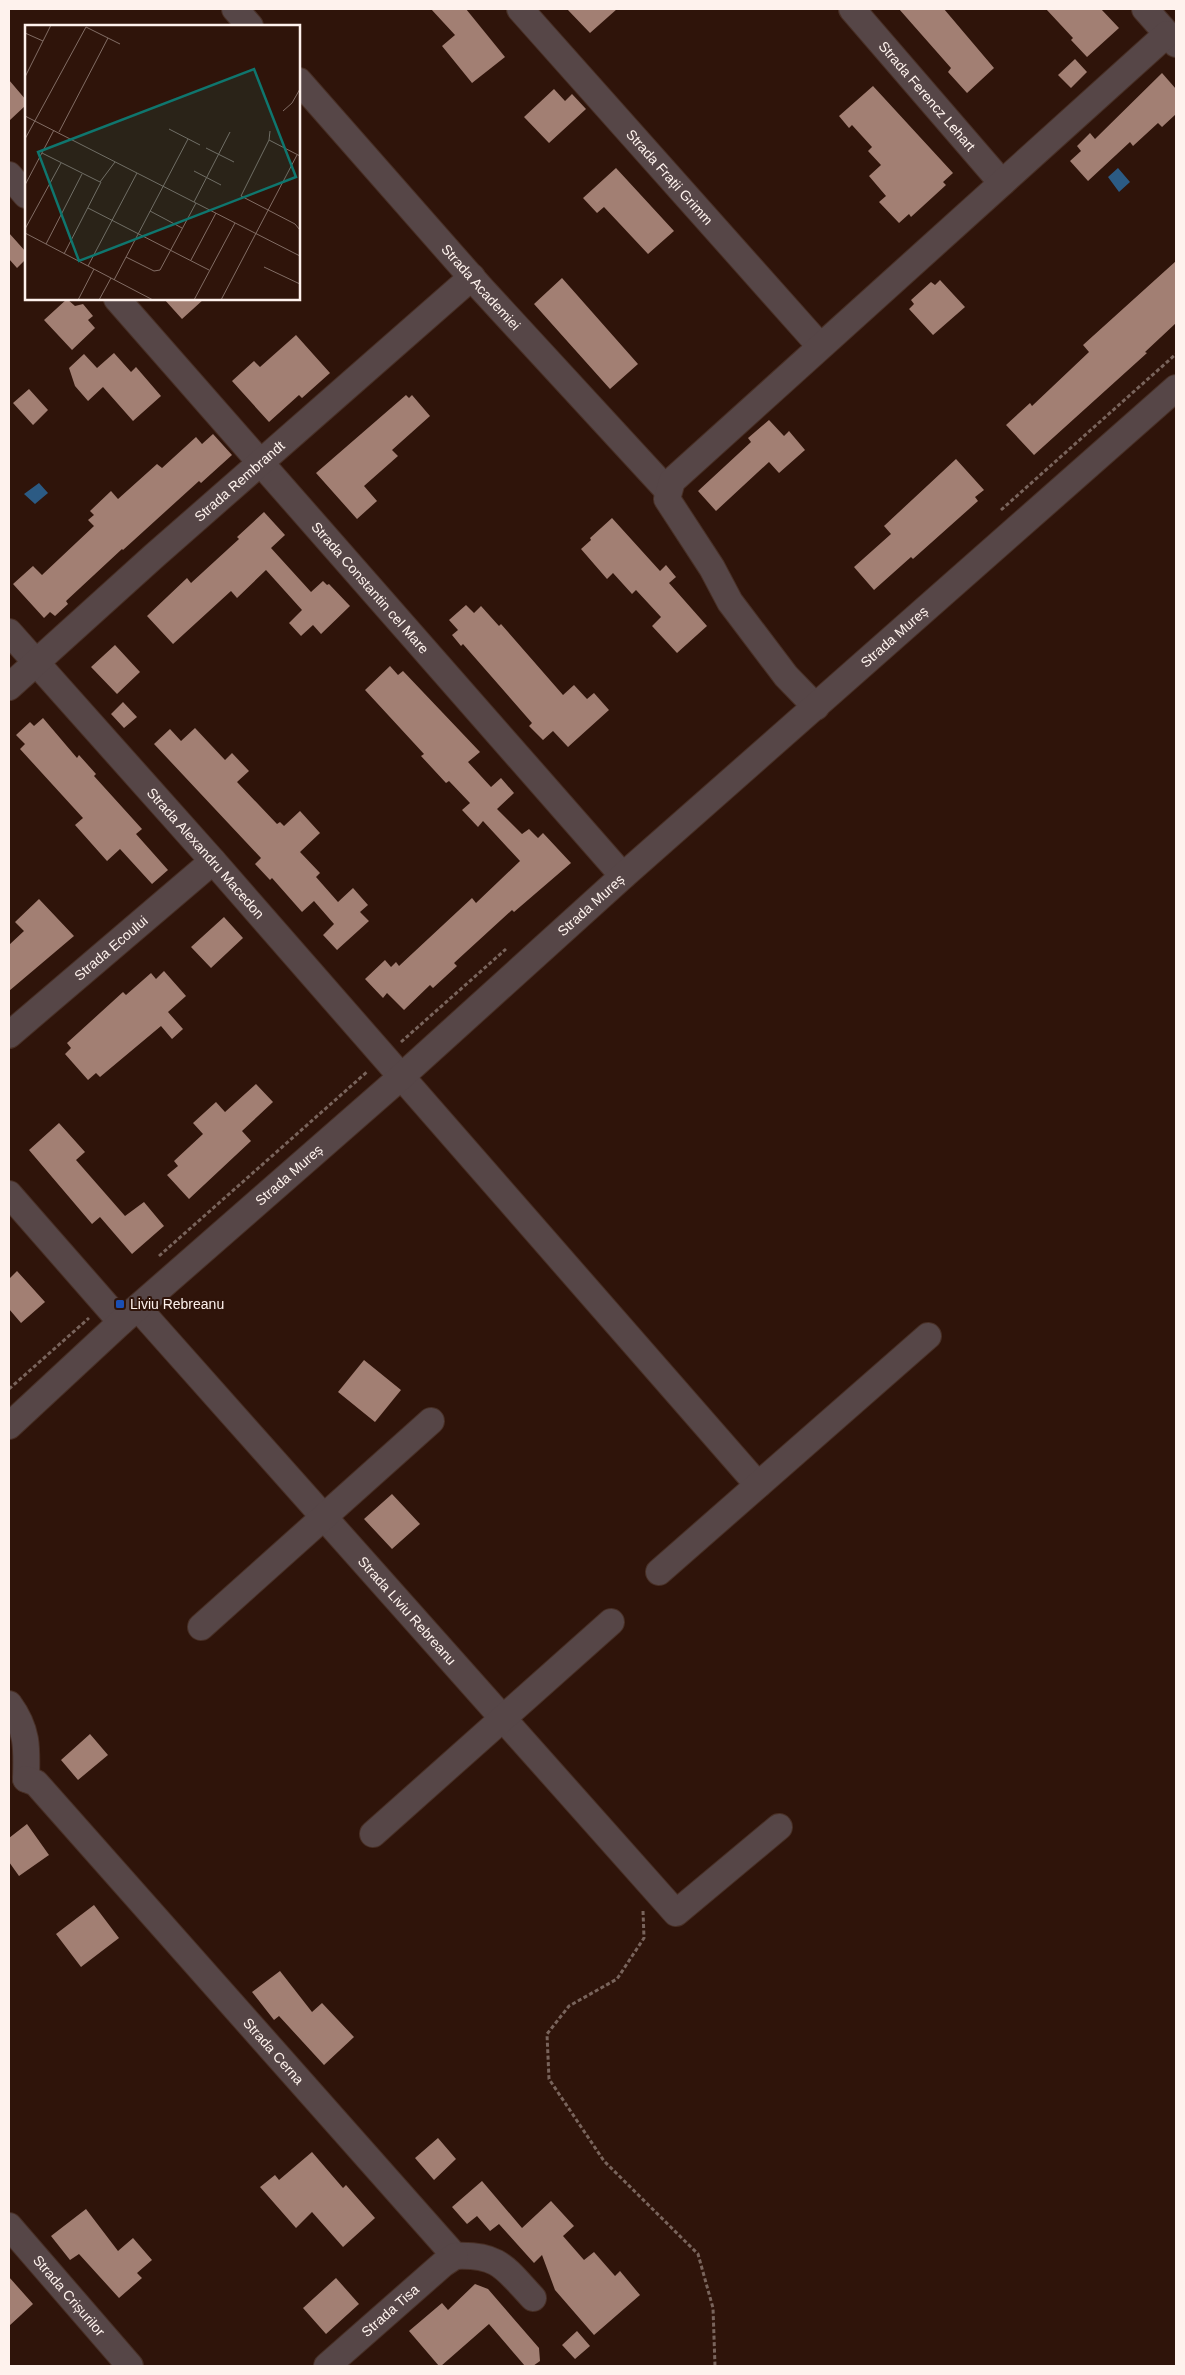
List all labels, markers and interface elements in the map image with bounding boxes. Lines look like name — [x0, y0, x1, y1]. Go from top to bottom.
inset map — [25, 25, 300, 300]
street label: Strada Ferencz Lehart — [876, 38, 979, 154]
street label: Strada Frații Grimm — [623, 126, 716, 228]
street label: Strada Academiei — [438, 241, 524, 333]
street label: Strada Rembrandt — [191, 437, 288, 525]
street label: Strada Constantin cel Mare — [308, 519, 432, 657]
street label: Strada Mureș — [857, 603, 931, 671]
street label: Strada Alexandru Macedon — [144, 785, 268, 922]
street label: Strada Mureș — [554, 871, 627, 939]
street label: Strada Ecoului — [71, 912, 151, 984]
street label: Strada Mureș — [252, 1141, 326, 1209]
place label: Liviu Rebreanu — [130, 1296, 224, 1312]
marker: Liviu Rebreanu — [114, 1298, 126, 1310]
street label: Strada Liviu Rebreanu — [355, 1553, 459, 1668]
street label: Strada Cerna — [240, 2015, 307, 2088]
street label: Strada Crișurilor — [30, 2252, 109, 2339]
street label: Strada Tisa — [358, 2281, 422, 2340]

